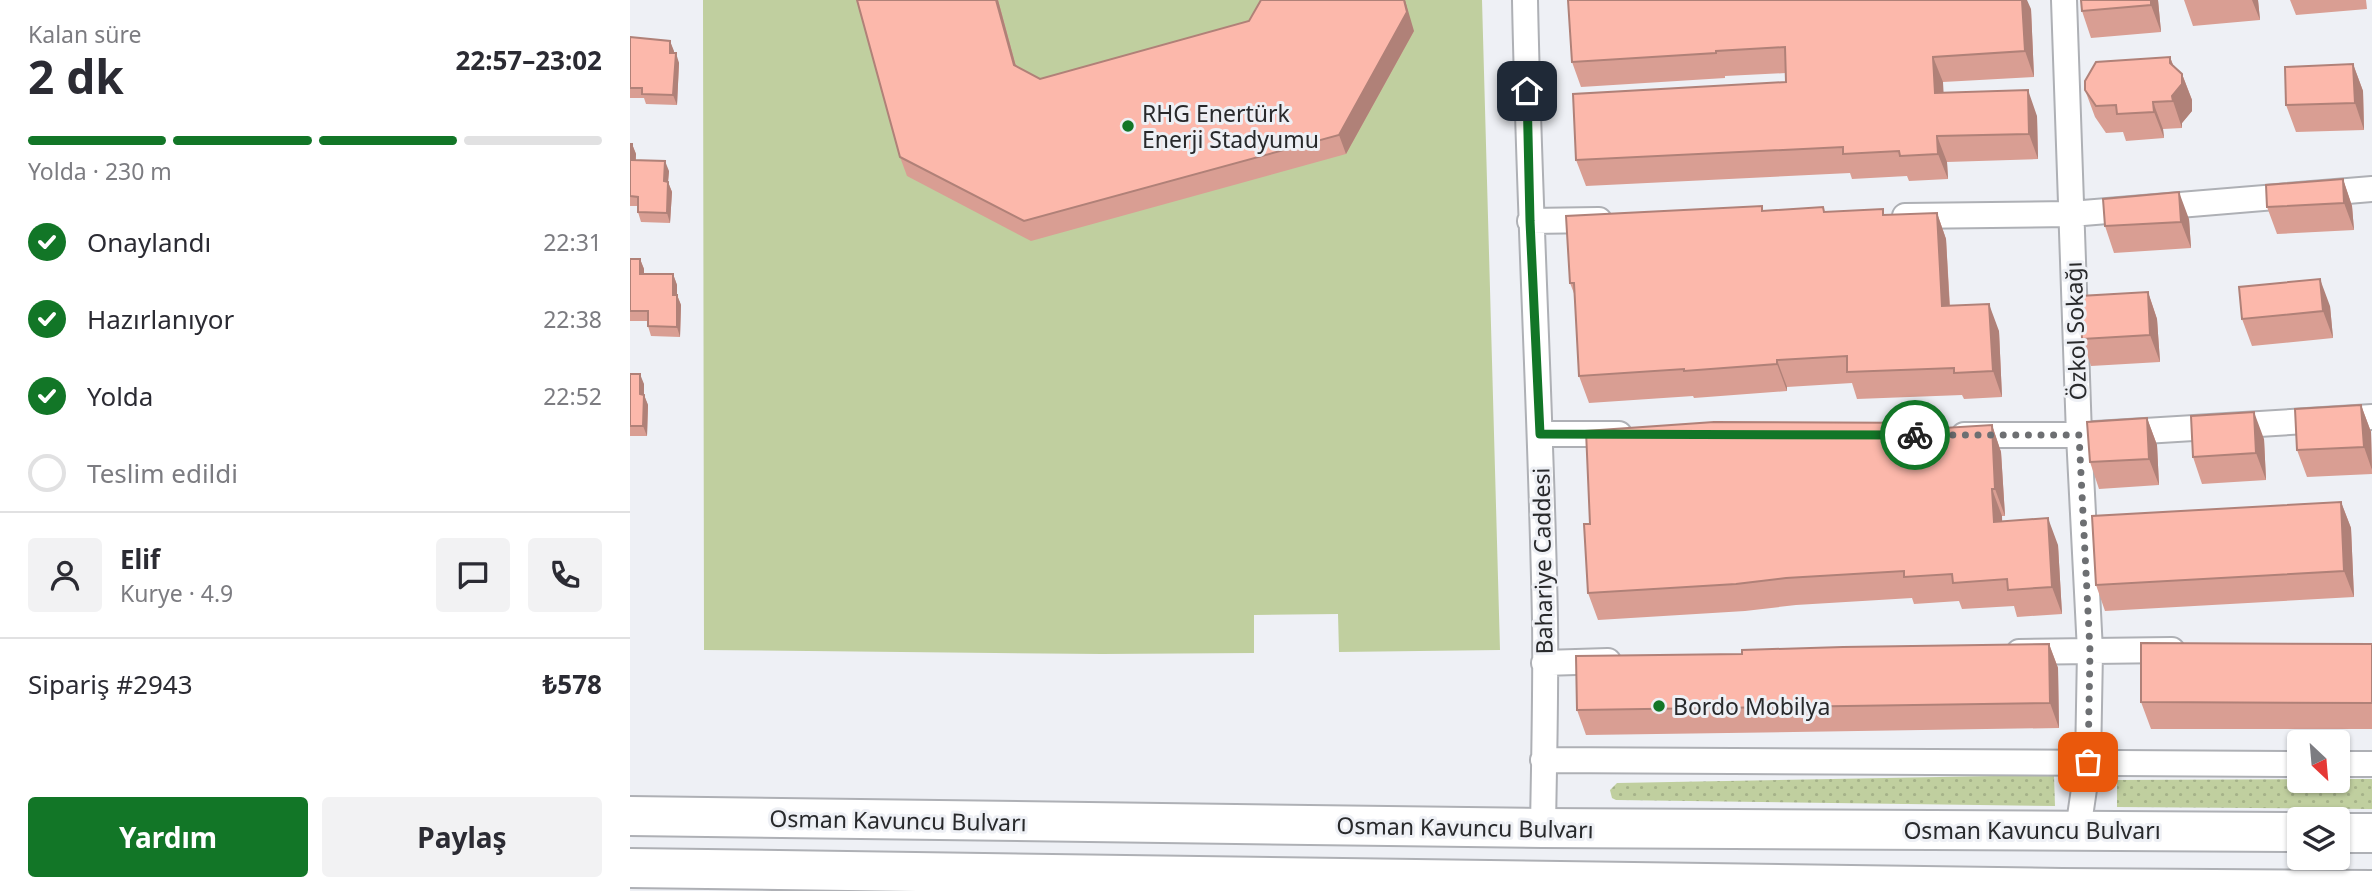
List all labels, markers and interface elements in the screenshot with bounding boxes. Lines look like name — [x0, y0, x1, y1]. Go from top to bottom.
text: Kalan süre — [28, 18, 141, 50]
text: 22:57–23:02 — [455, 42, 602, 78]
text: 2 dk — [28, 45, 124, 107]
pin — [1497, 61, 1557, 121]
icon: home — [1508, 72, 1546, 110]
place label: RHG Enertürk Enerji Stadyumu — [1142, 97, 1319, 155]
marker: RHG Enertürk Enerji Stadyumu — [1120, 118, 1136, 134]
text: Yolda · 230 m — [28, 155, 172, 187]
icon: check — [28, 223, 66, 261]
text: Onaylandı — [87, 224, 211, 260]
text: 22:31 — [543, 226, 602, 258]
street label: Özkol Sokağı — [2057, 261, 2093, 401]
icon: check — [28, 300, 66, 338]
text: Hazırlanıyor — [87, 301, 234, 337]
text: 22:38 — [543, 303, 602, 335]
icon: check — [28, 377, 66, 415]
text: Yolda — [87, 378, 153, 414]
text: 22:52 — [543, 380, 602, 412]
courier — [1880, 400, 1950, 470]
icon: bike — [1896, 416, 1934, 454]
text: Teslim edildi — [87, 455, 238, 491]
street label: Bahariye Caddesi — [1524, 467, 1560, 655]
button: person — [28, 538, 102, 612]
button: chat — [436, 538, 510, 612]
button: phone — [528, 538, 602, 612]
text: Elif — [120, 541, 160, 577]
text: Kurye · 4.9 — [120, 577, 233, 609]
text: Sipariş #2943 — [28, 666, 193, 702]
text: ₺578 — [543, 666, 602, 702]
place label: Bordo Mobilya — [1673, 690, 1830, 722]
marker: Bordo Mobilya — [1651, 698, 1667, 714]
north arrow — [2287, 730, 2350, 793]
map controls — [2287, 730, 2350, 870]
pin — [2058, 732, 2118, 792]
icon: bag — [2069, 743, 2107, 781]
button: Yardım — [28, 797, 308, 877]
button: Paylaş — [322, 797, 602, 877]
street label: Osman Kavuncu Bulvarı — [769, 802, 1027, 838]
button: layers — [2287, 807, 2350, 870]
street label: Osman Kavuncu Bulvarı — [1336, 809, 1594, 845]
street label: Osman Kavuncu Bulvarı — [1903, 814, 2161, 846]

